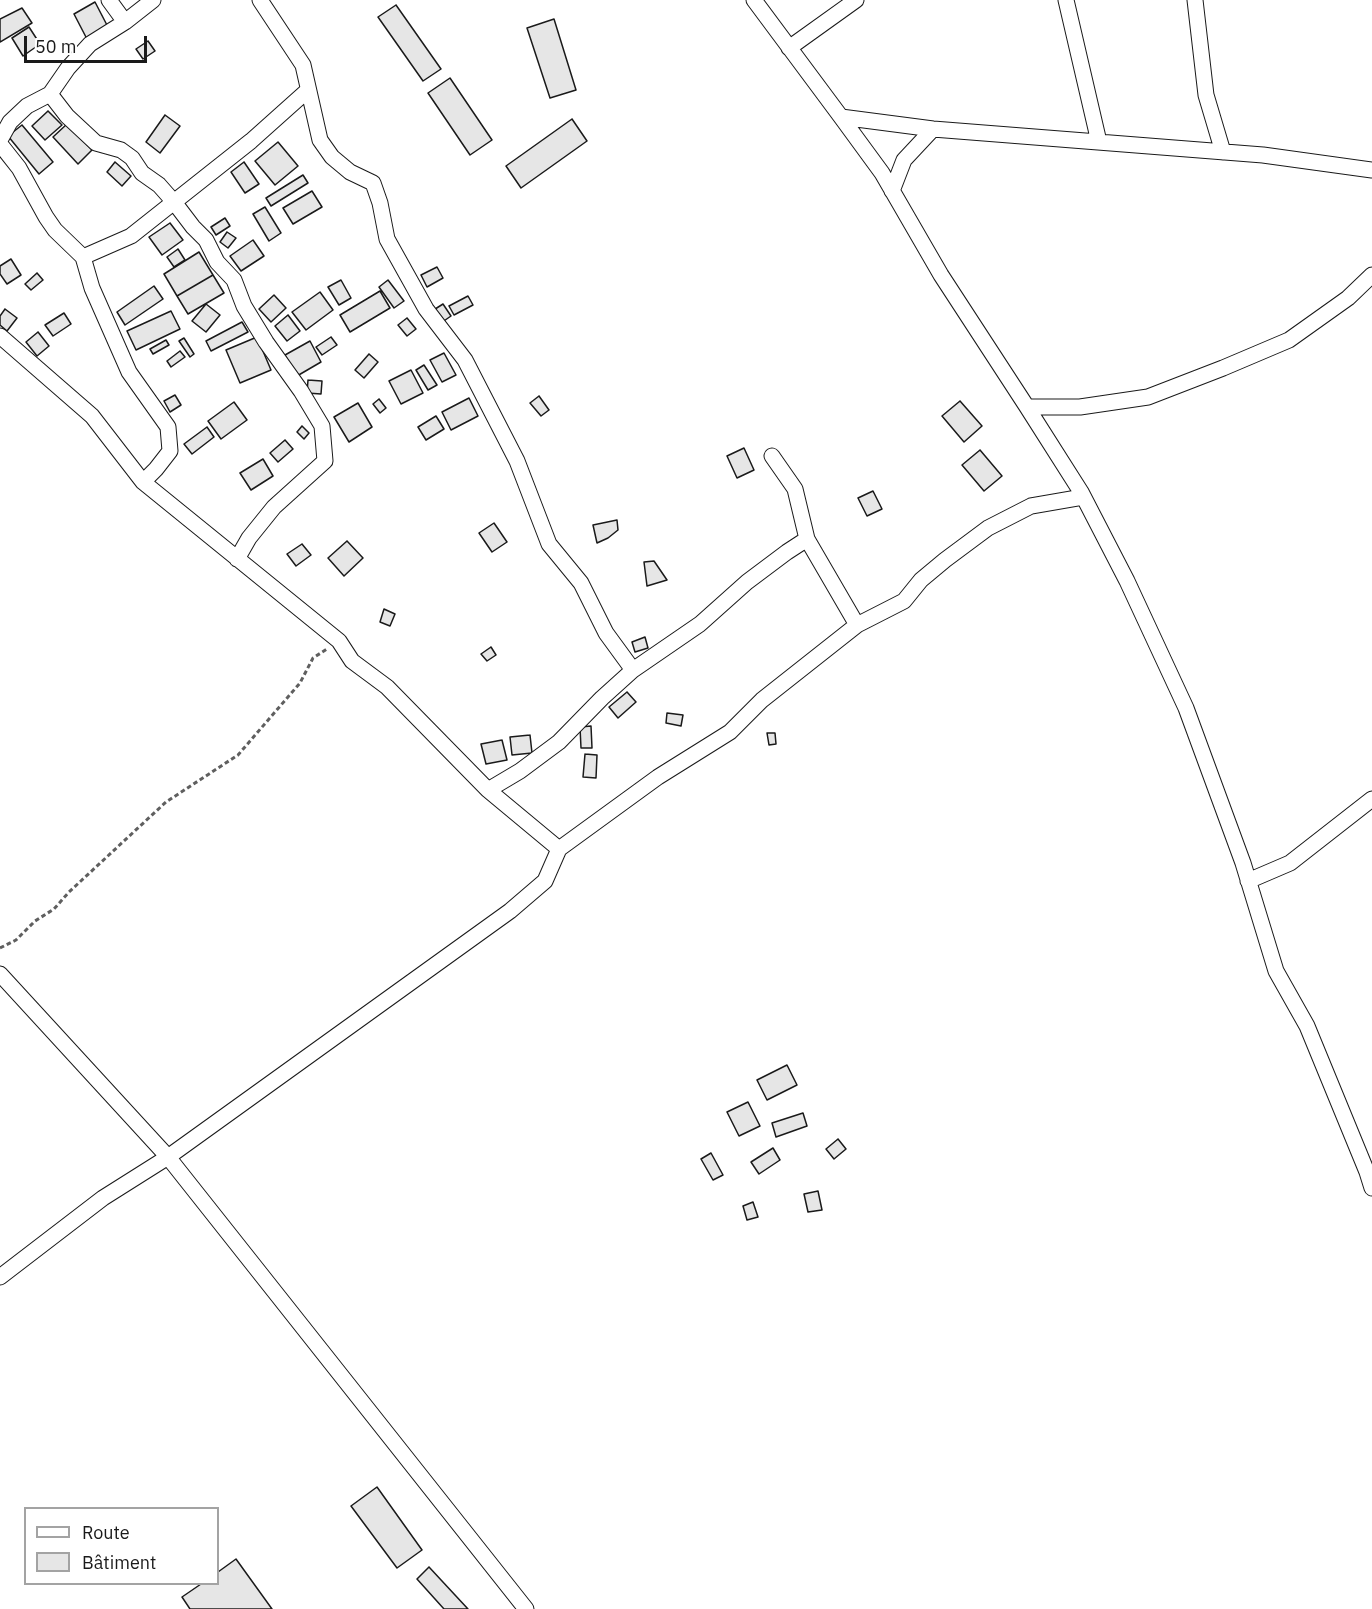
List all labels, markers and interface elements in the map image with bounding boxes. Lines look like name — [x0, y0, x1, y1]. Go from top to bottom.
scale bar — [27, 24, 150, 62]
text: 50 m — [35, 35, 77, 58]
legend — [24, 1507, 219, 1585]
text: Route — [82, 1521, 130, 1544]
text: Bâtiment — [82, 1551, 156, 1574]

